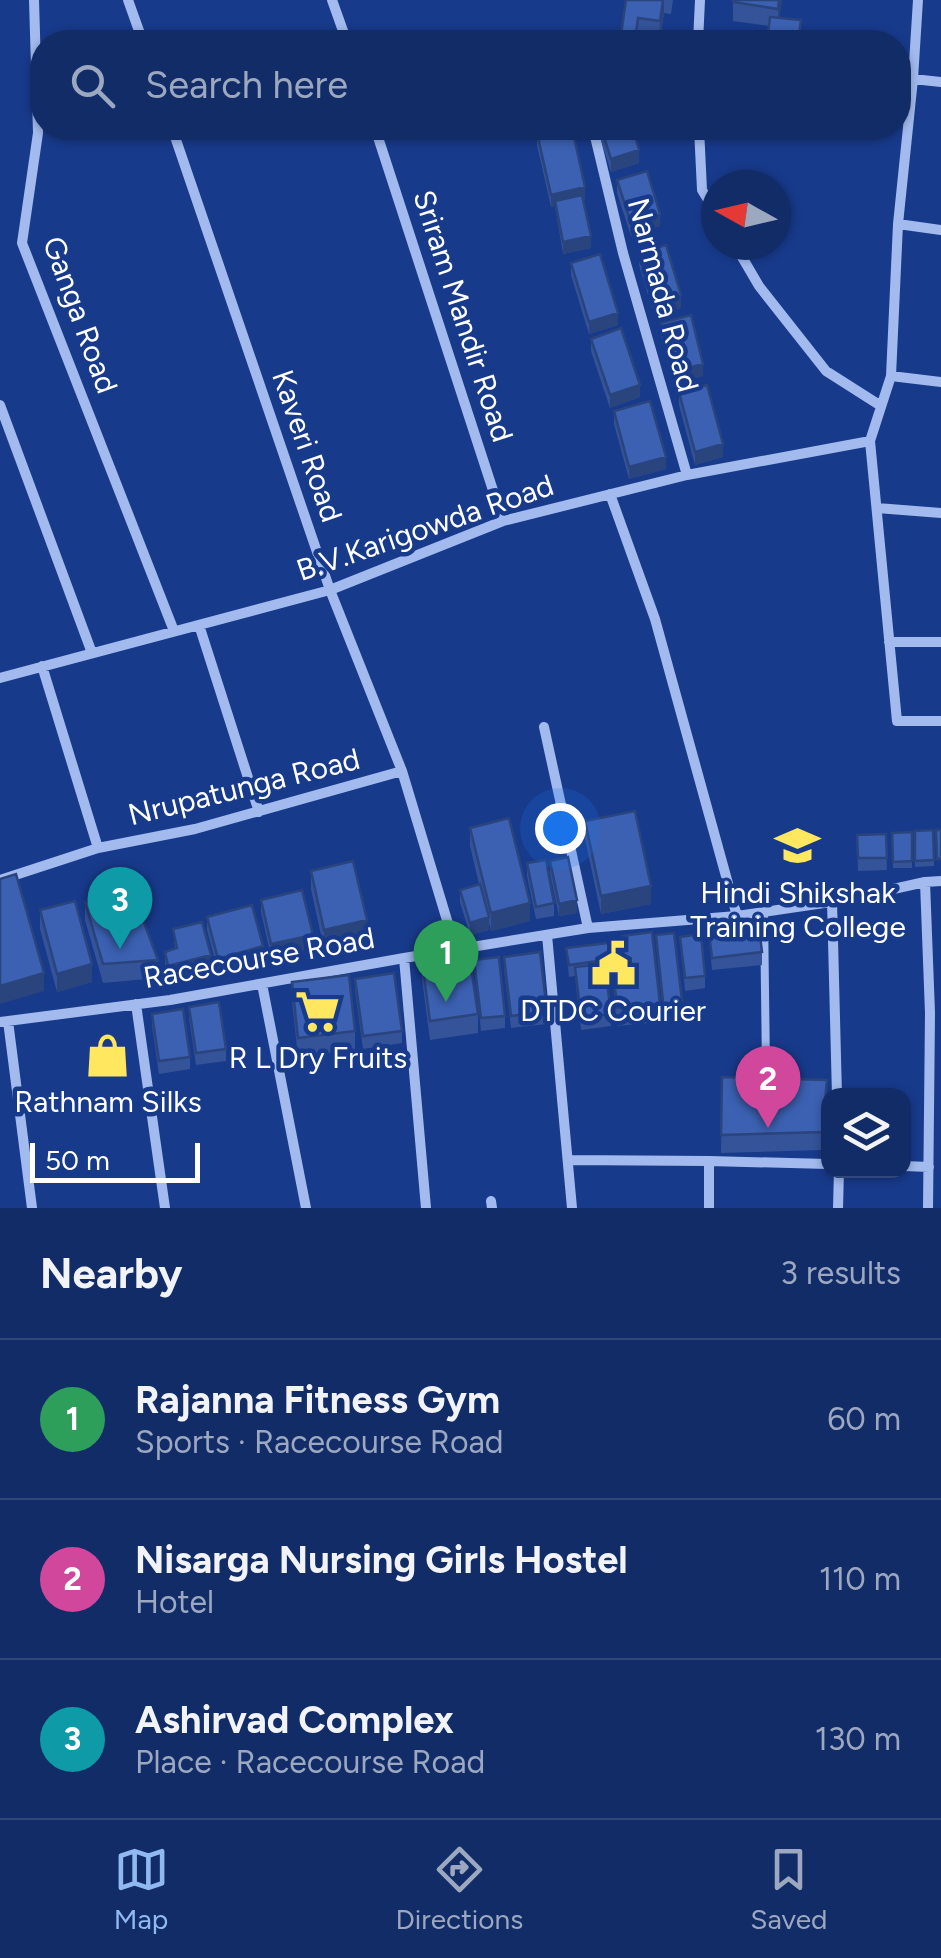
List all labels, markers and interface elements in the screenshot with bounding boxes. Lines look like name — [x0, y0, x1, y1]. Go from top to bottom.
search box — [30, 30, 911, 140]
icon: search — [65, 58, 120, 113]
text: Search here — [145, 62, 348, 108]
north arrow — [701, 170, 791, 260]
street label: Sriram Mandir Road — [405, 185, 522, 446]
street label: Narmada Road — [620, 194, 707, 396]
street label: Ganga Road — [35, 231, 126, 398]
street label: Kaveri Road — [264, 365, 351, 527]
street label: B.V.Karigowda Road — [292, 466, 558, 589]
street label: Nrupatunga Road — [124, 740, 364, 833]
your location — [535, 803, 586, 854]
school or university icon: Hindi Shikshak Training College — [774, 822, 822, 870]
pin: 3 — [88, 866, 152, 949]
place label: Hindi Shikshak Training College — [690, 874, 906, 945]
street label: Racecourse Road — [140, 919, 377, 996]
pin: 1 — [414, 920, 478, 1002]
public building icon: DTDC Courier — [589, 940, 637, 988]
supermarket icon: R L Dry Fruits — [294, 987, 342, 1035]
place label: DTDC Courier — [520, 992, 706, 1029]
shop icon: Rathnam Silks — [84, 1031, 132, 1079]
place label: R L Dry Fruits — [229, 1039, 407, 1076]
pin: 2 — [736, 1046, 800, 1128]
place label: Rathnam Silks — [14, 1083, 202, 1120]
map controls — [821, 1088, 911, 1178]
button: layers — [821, 1088, 911, 1178]
scale bar — [30, 1138, 200, 1182]
text: 50 m — [45, 1143, 110, 1177]
text: Nearby — [40, 1248, 182, 1299]
text: 3 results — [781, 1254, 901, 1292]
text: Rajanna Fitness Gym — [135, 1377, 500, 1423]
text: 1 — [66, 1400, 79, 1438]
text: 60 m — [827, 1400, 901, 1438]
text: Sports · Racecourse Road — [135, 1423, 504, 1461]
text: Nisarga Nursing Girls Hostel — [135, 1537, 628, 1583]
text: 2 — [63, 1560, 82, 1598]
text: 110 m — [819, 1560, 901, 1598]
text: Hotel — [135, 1583, 214, 1621]
text: Ashirvad Complex — [135, 1697, 454, 1743]
text: 3 — [64, 1720, 81, 1758]
text: 130 m — [815, 1720, 901, 1758]
text: Place · Racecourse Road — [135, 1743, 485, 1781]
tab: Map — [114, 1842, 169, 1936]
tab: Directions — [396, 1842, 523, 1936]
tab: Saved — [750, 1842, 827, 1936]

